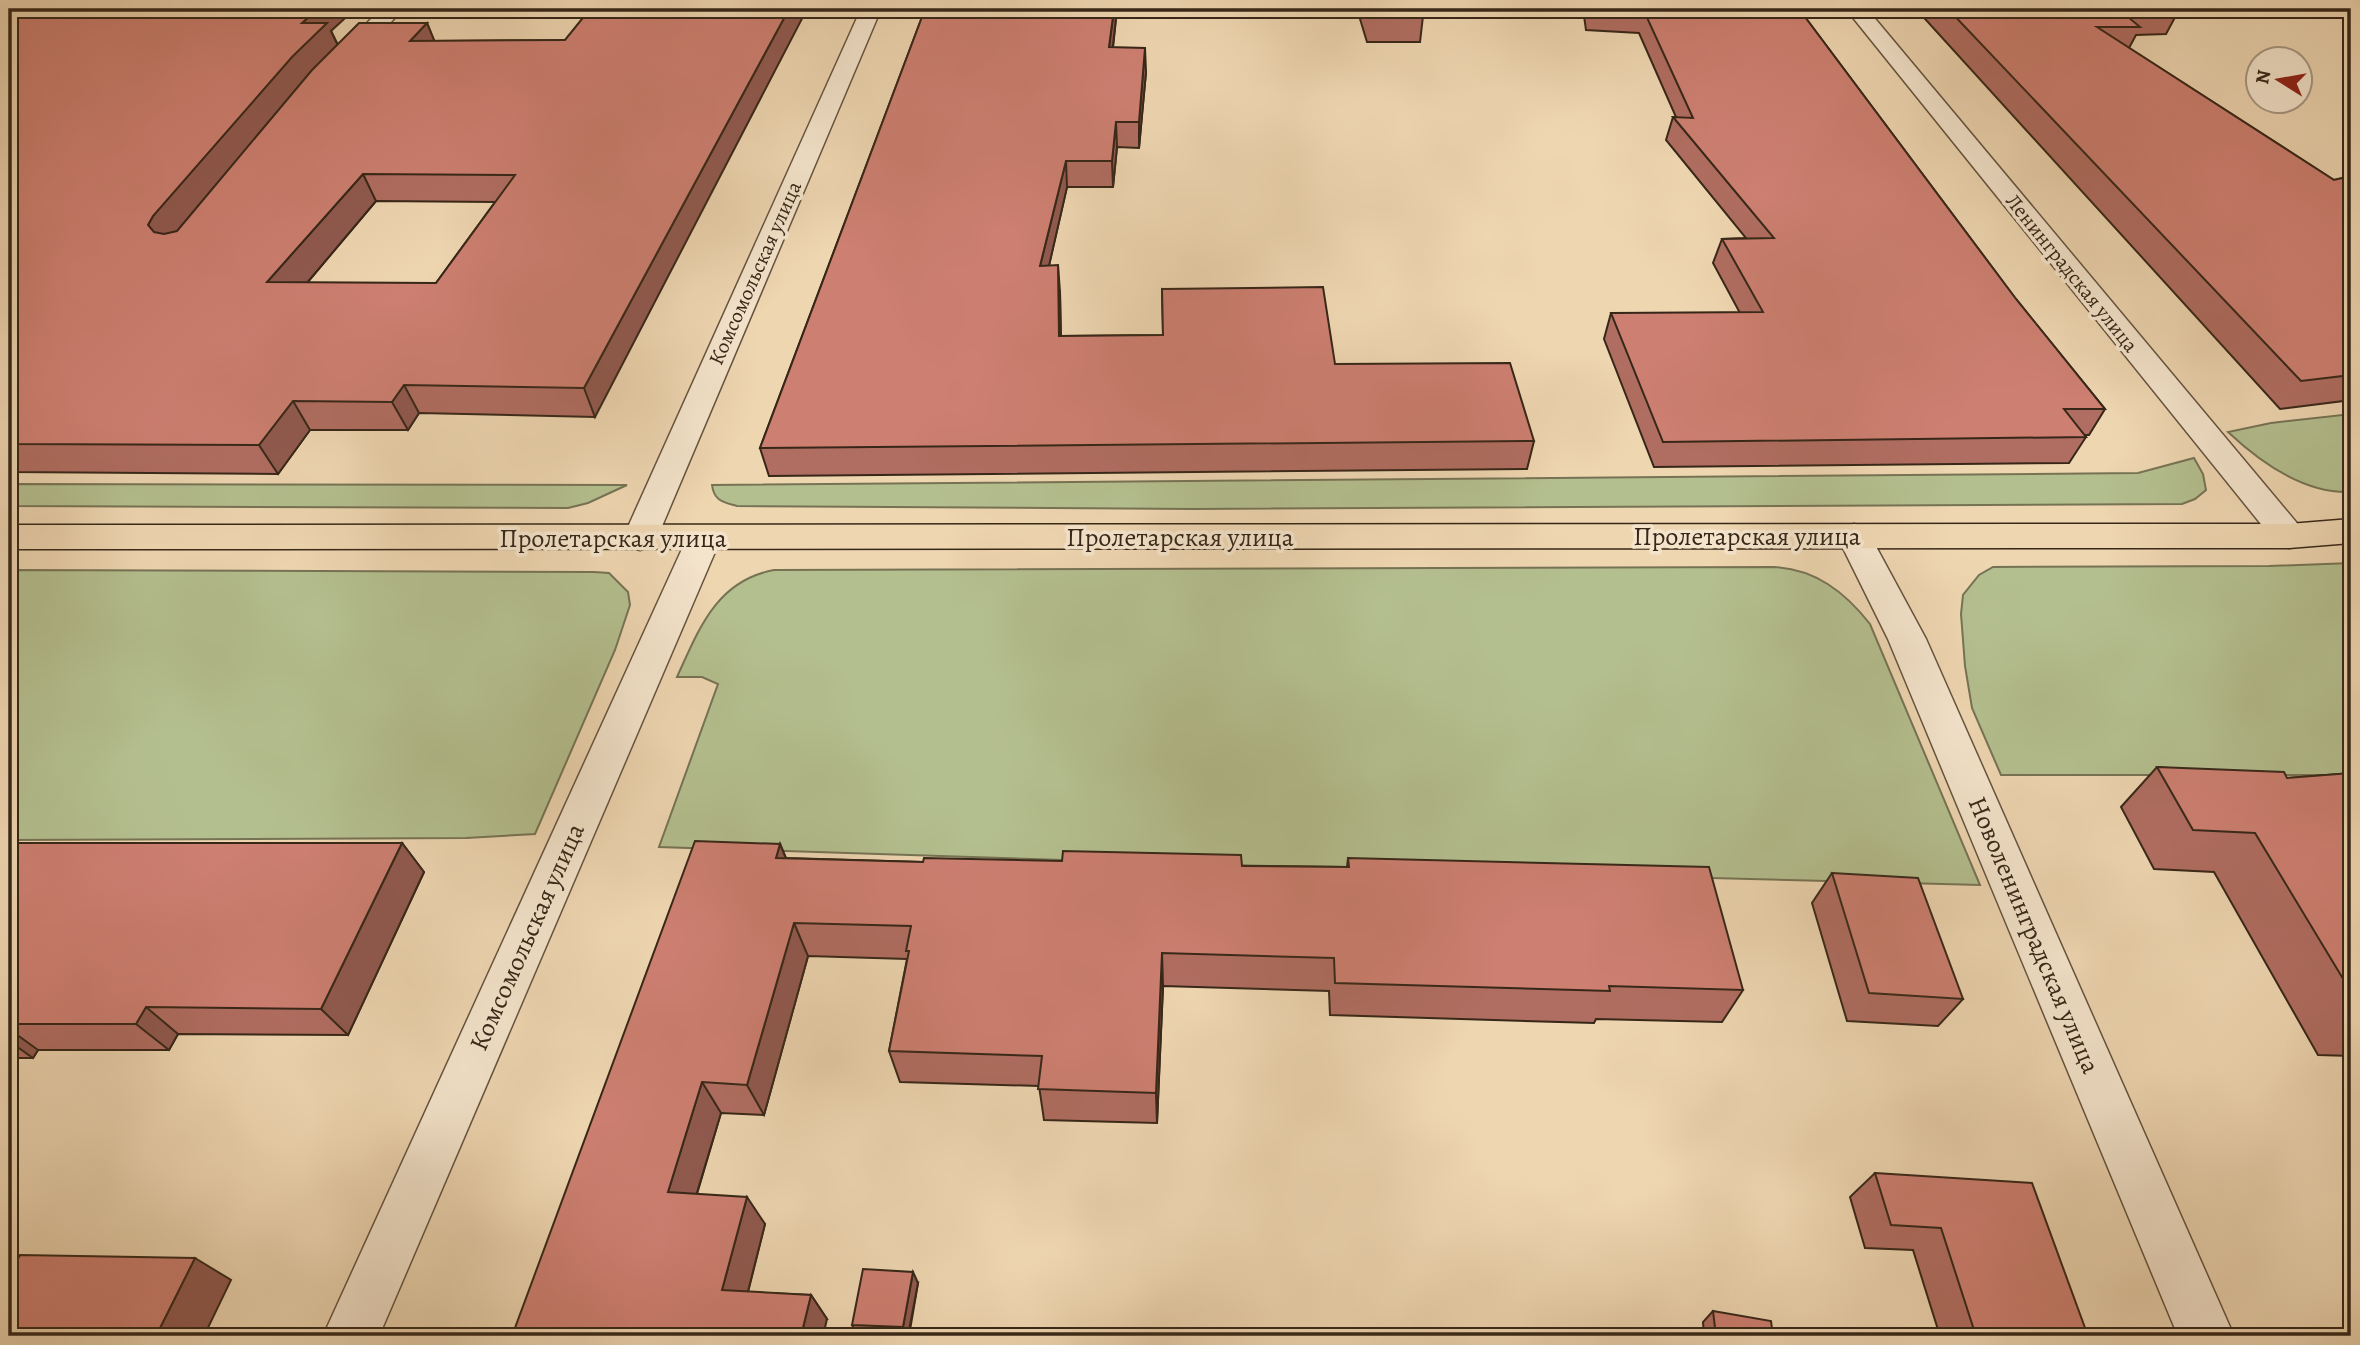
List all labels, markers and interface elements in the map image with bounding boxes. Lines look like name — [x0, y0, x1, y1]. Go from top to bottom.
north arrow — [2244, 46, 2314, 116]
text: N — [2249, 68, 2277, 86]
street label: Комсомольская улица — [702, 176, 808, 369]
street label: Ленинградская улица — [1999, 188, 2145, 358]
street label: Пролетарская улица — [1633, 519, 1861, 554]
street label: Пролетарская улица — [1066, 520, 1294, 555]
street label: Пролетарская улица — [499, 521, 727, 556]
street label: Новоленинградская улица — [1960, 791, 2108, 1079]
street label: Комсомольская улица — [461, 818, 593, 1056]

